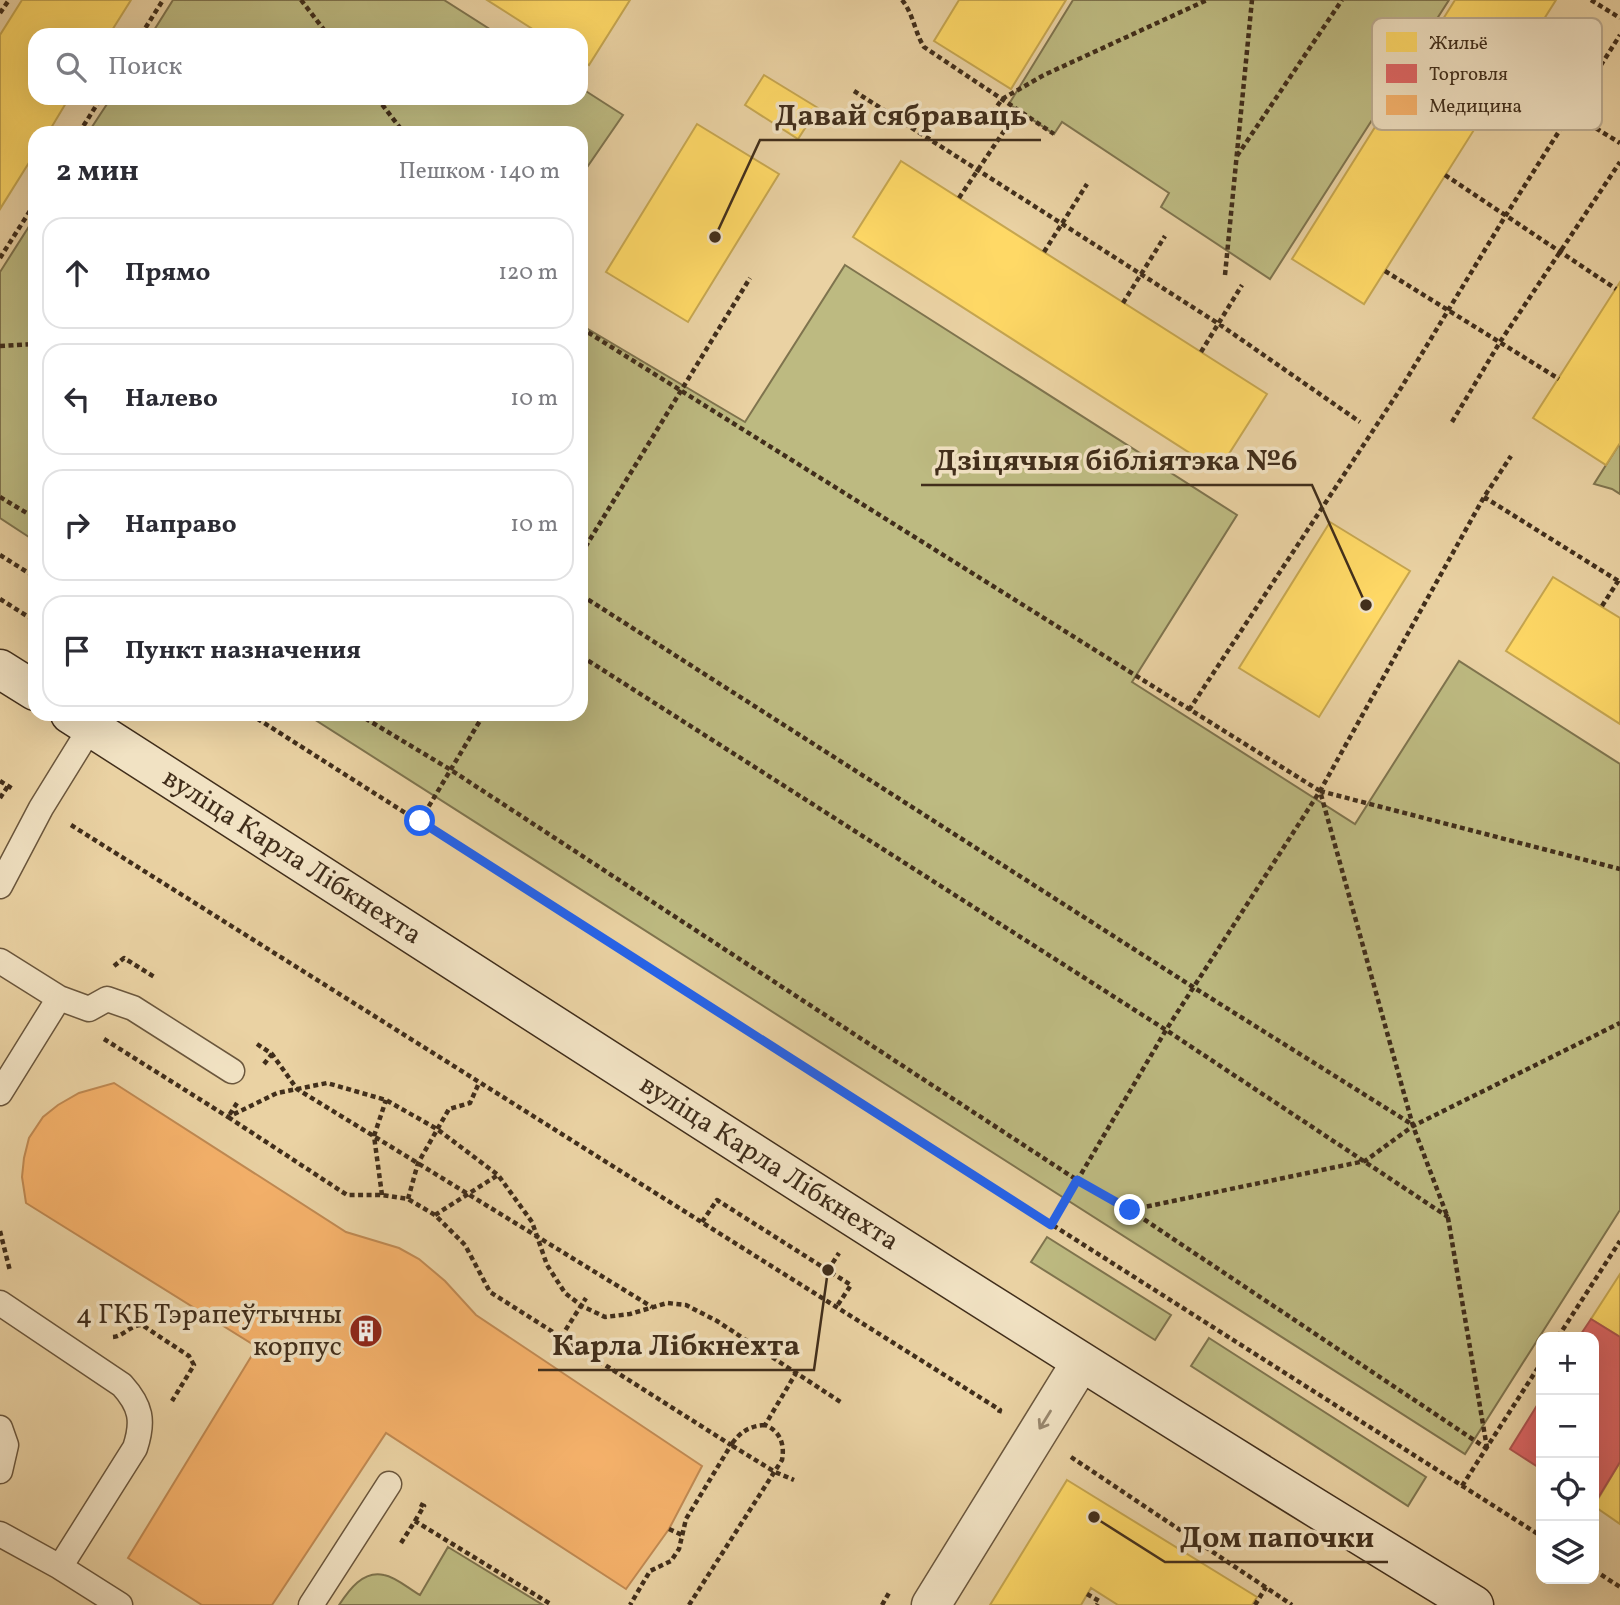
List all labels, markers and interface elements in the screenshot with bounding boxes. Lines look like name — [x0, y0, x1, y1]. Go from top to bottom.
legend — [1372, 18, 1602, 130]
search box — [28, 28, 588, 105]
text: Жильё — [1429, 31, 1488, 57]
icon: search — [52, 48, 90, 86]
text: Поиск — [108, 49, 182, 85]
text: Торговля — [1429, 62, 1508, 88]
callout: Давай сябраваць — [760, 89, 1041, 140]
text: Медицина — [1429, 94, 1522, 120]
text: Давай сябраваць — [775, 96, 1027, 138]
text: 2 мин — [56, 151, 139, 193]
text: Пешком · 140 m — [399, 156, 560, 188]
icon: ahead — [58, 254, 96, 292]
text: Прямо — [125, 255, 210, 291]
text: 120 m — [498, 257, 558, 289]
icon: left — [58, 380, 96, 418]
text: Налево — [125, 381, 218, 417]
text: 10 m — [510, 383, 558, 415]
callout: Дзіцячыя бібліятэка №6 — [921, 434, 1312, 485]
text: Дзіцячыя бібліятэка №6 — [934, 441, 1298, 483]
icon: right — [58, 506, 96, 544]
text: Направо — [125, 507, 237, 543]
text: 10 m — [510, 509, 558, 541]
icon: arrive — [58, 632, 96, 670]
text: Пункт назначения — [125, 633, 361, 669]
street label: вуліца Карла Лібкнехта — [155, 759, 429, 955]
route start — [404, 805, 435, 836]
street label: вуліца Карла Лібкнехта — [632, 1066, 907, 1261]
route end — [1114, 1194, 1145, 1225]
place label: 4 ГКБ Тэрапеўтычны корпус — [76, 1296, 342, 1367]
building icon: 4 ГКБ Тэрапеўтычны корпус — [347, 1312, 385, 1350]
callout: Карла Лібкнехта — [538, 1319, 814, 1370]
text: Карла Лібкнехта — [552, 1326, 800, 1368]
map controls — [1536, 1332, 1599, 1584]
button: + — [1536, 1332, 1599, 1395]
button: − — [1536, 1395, 1599, 1458]
one-way arrow — [1038, 1409, 1052, 1429]
button: locate — [1536, 1458, 1599, 1521]
callout: Дом папочки — [1165, 1511, 1388, 1562]
text: Дом папочки — [1180, 1518, 1374, 1560]
button: layers — [1536, 1521, 1599, 1584]

